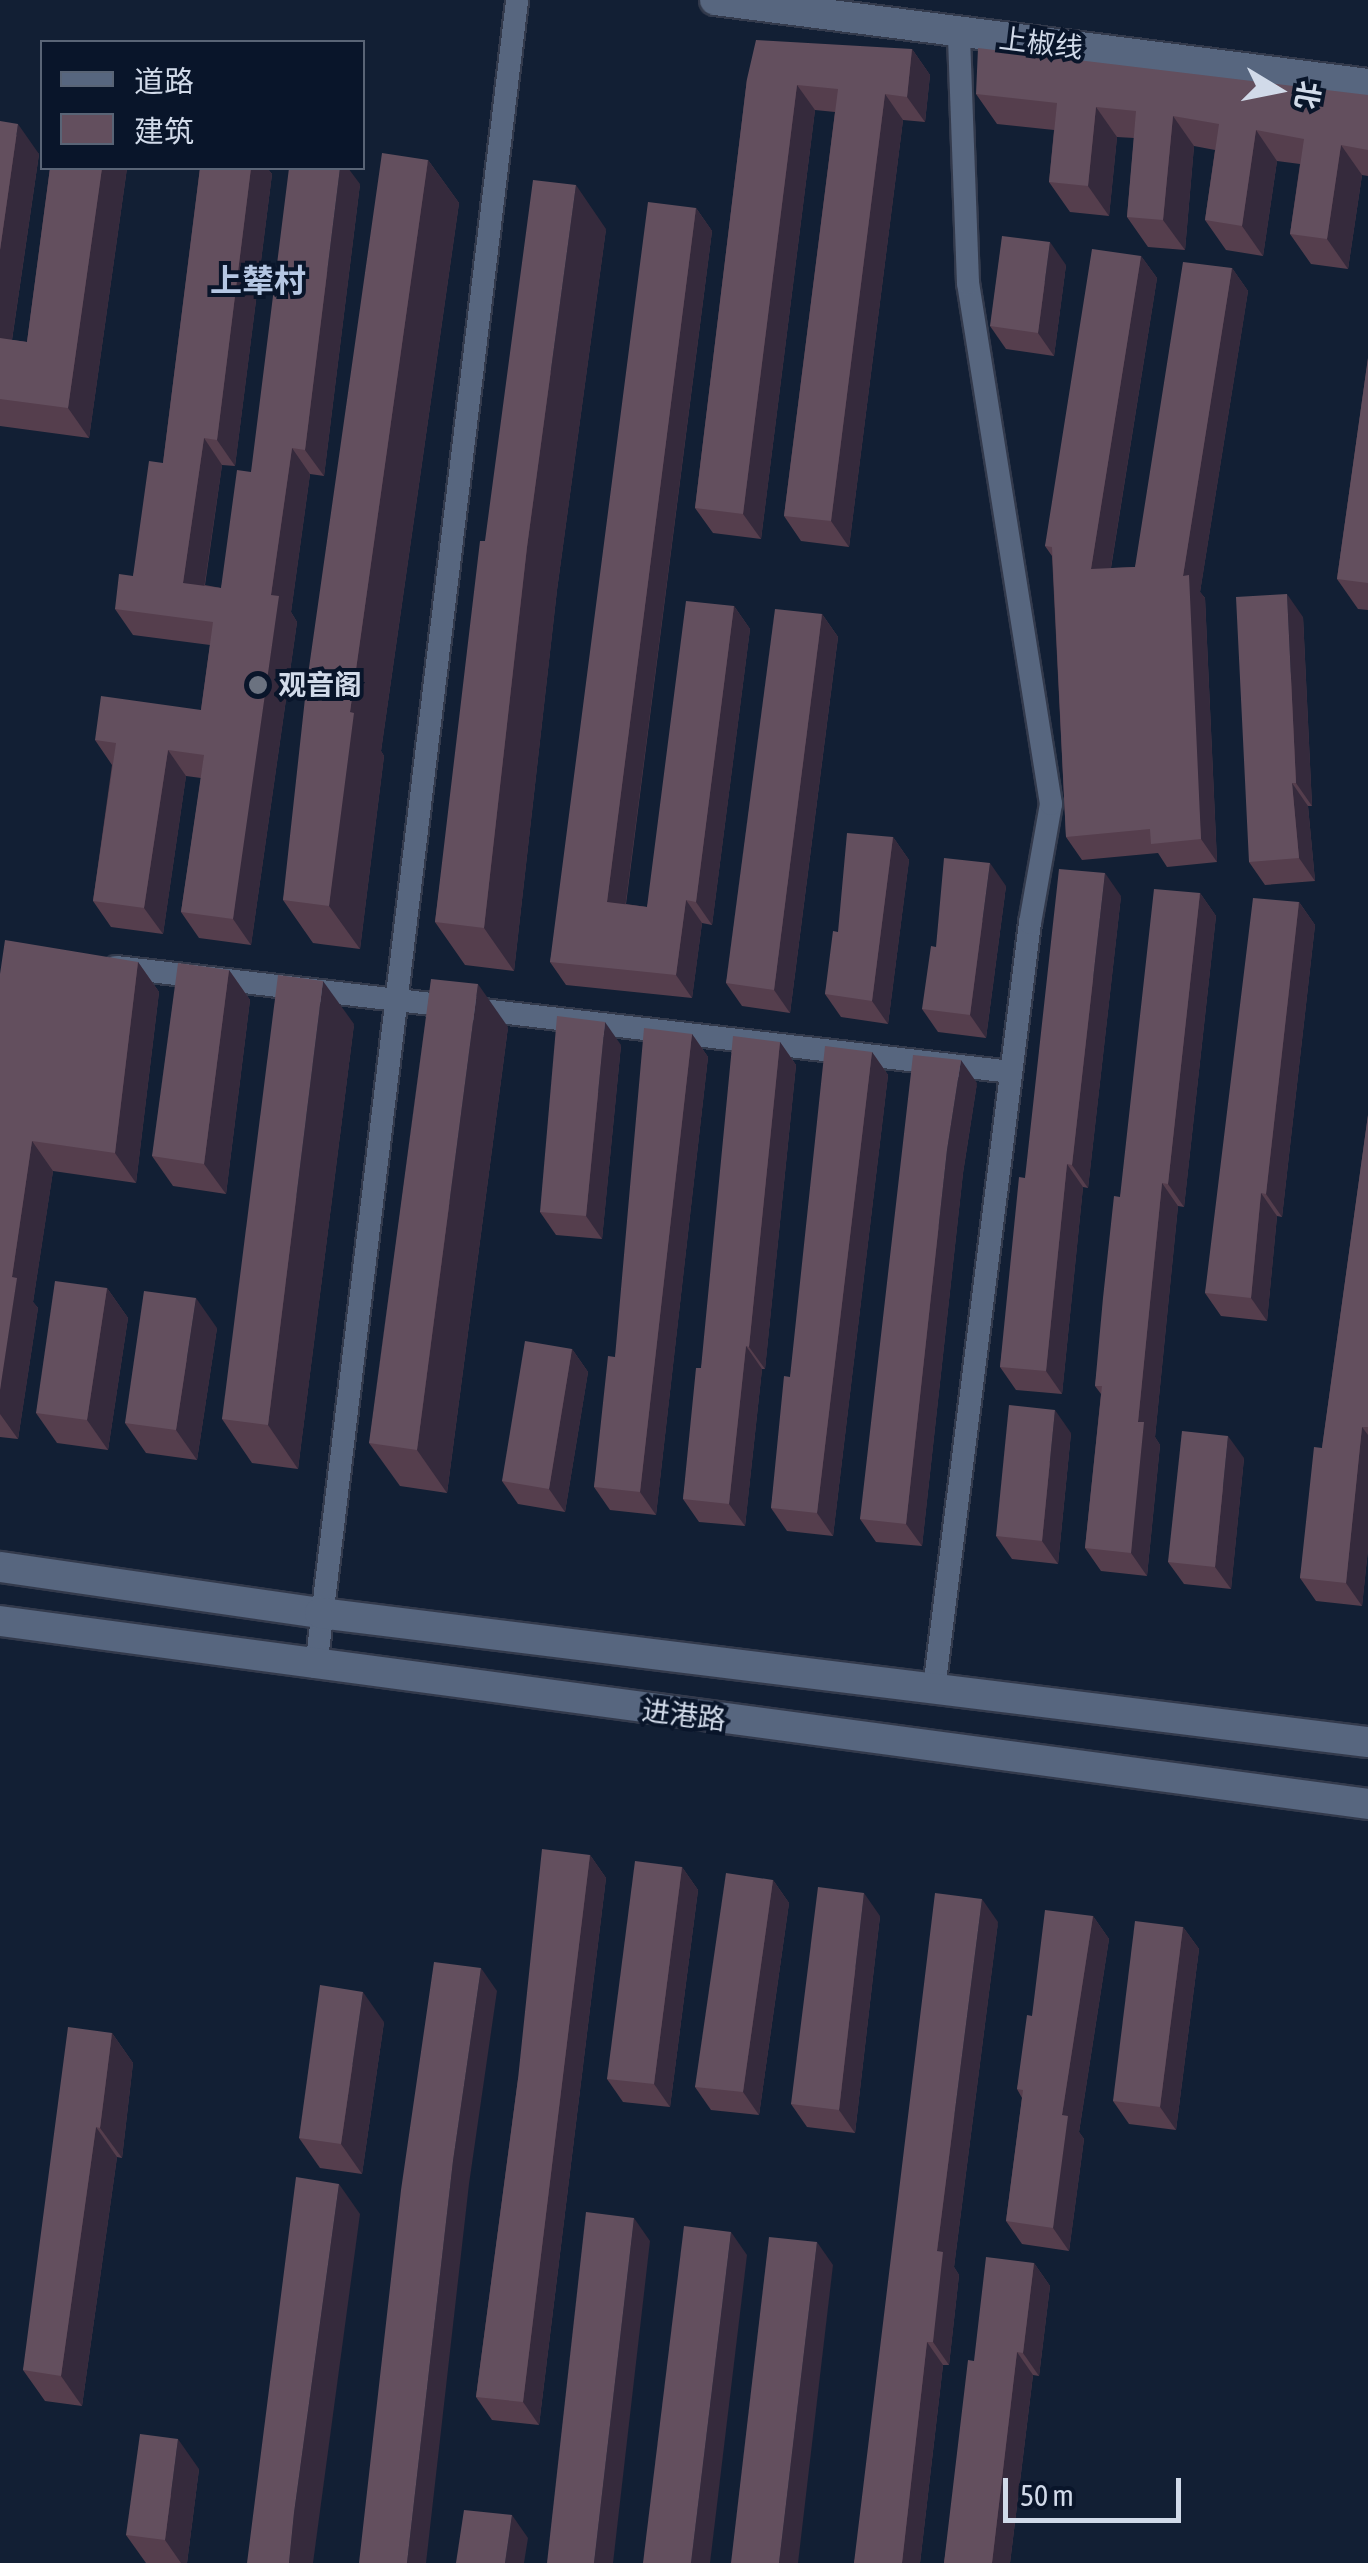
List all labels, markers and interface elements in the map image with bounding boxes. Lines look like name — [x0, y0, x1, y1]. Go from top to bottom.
street label: 上椒线 — [997, 21, 1085, 65]
legend — [40, 40, 365, 170]
north arrow — [1228, 40, 1328, 140]
text: 道路 — [134, 64, 194, 98]
text: 北 — [1289, 79, 1326, 112]
text: 建筑 — [134, 114, 194, 148]
district label: 上辇村 — [210, 262, 306, 300]
place label: 观音阁 — [278, 668, 362, 702]
marker: 观音阁 — [247, 674, 269, 696]
street label: 进港路 — [640, 1693, 728, 1737]
scale bar — [1008, 2458, 1186, 2520]
text: 50 m — [1020, 2478, 1074, 2512]

